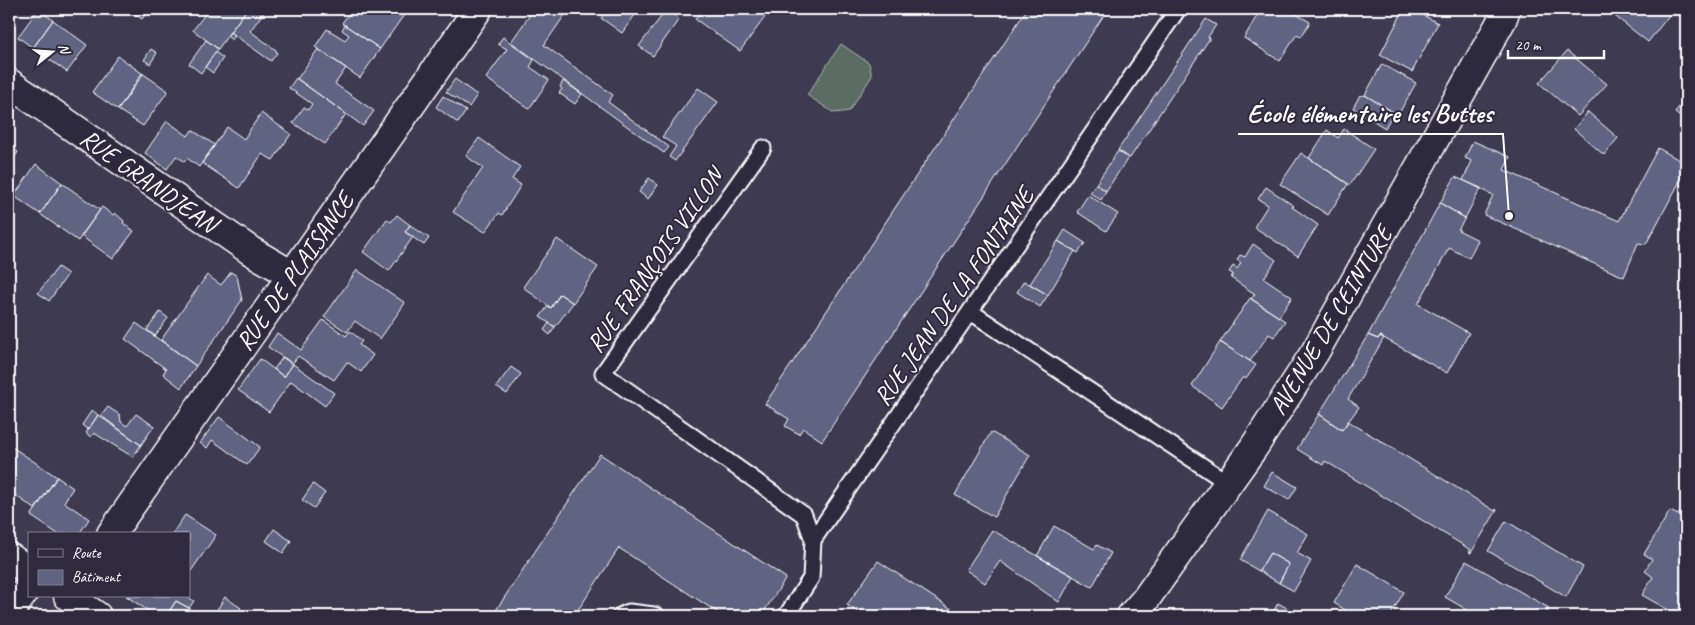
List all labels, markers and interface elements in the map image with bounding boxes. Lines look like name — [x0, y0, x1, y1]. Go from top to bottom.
north arrow — [28, 28, 78, 78]
scale bar — [1508, 28, 1604, 60]
text: 20 m — [1515, 36, 1542, 55]
text: N — [55, 42, 74, 57]
callout: École élémentaire les Buttes — [1238, 93, 1503, 134]
text: École élémentaire les Buttes — [1247, 97, 1496, 130]
street label: RUE GRANDJEAN — [74, 122, 226, 242]
street label: RUE FRANÇOIS VILLON — [579, 159, 733, 359]
street label: RUE JEAN DE LA FONTAINE — [866, 179, 1043, 412]
street label: RUE DE PLAISANCE — [228, 184, 363, 357]
street label: AVENUE DE CEINTURE — [1262, 218, 1401, 421]
legend — [28, 532, 190, 598]
text: Route — [72, 544, 102, 563]
text: Bâtiment — [72, 568, 122, 587]

